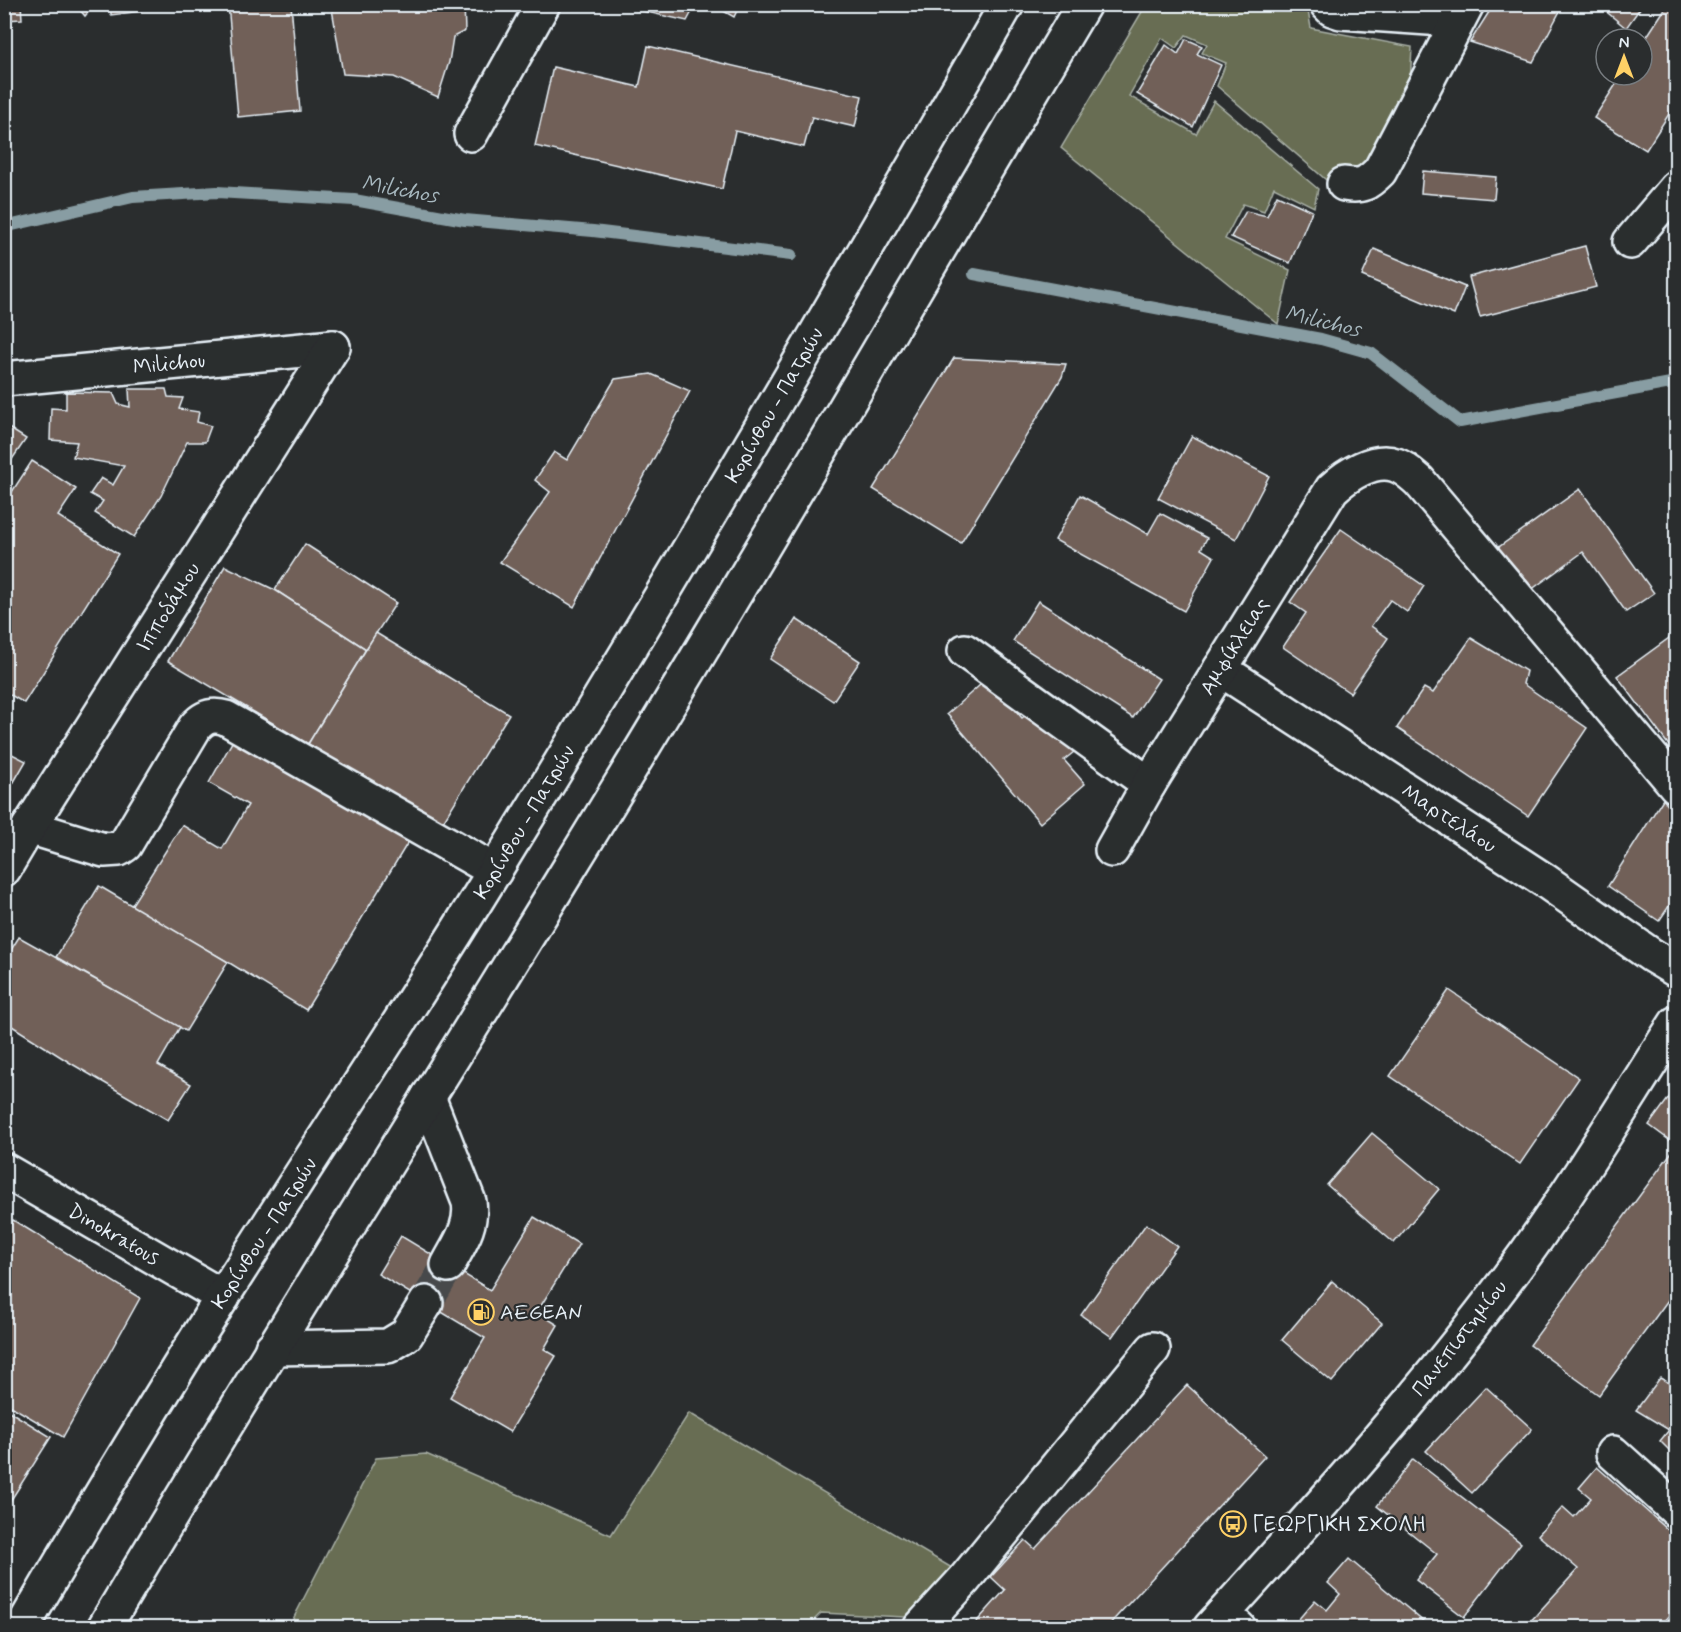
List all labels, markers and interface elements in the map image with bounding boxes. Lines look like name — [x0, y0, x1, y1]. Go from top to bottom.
north arrow — [1594, 27, 1654, 87]
text: N — [1619, 33, 1629, 54]
water label: Milichos — [359, 170, 442, 211]
water label: Milichos — [1282, 300, 1365, 345]
street label: Κορίνθου - Πατρών — [719, 323, 831, 488]
street label: Milichou — [132, 346, 207, 382]
street label: Ιπποδάμου — [130, 557, 207, 658]
street label: Αμφίκλειας — [1194, 592, 1276, 701]
street label: Κορίνθου - Πατρών — [468, 740, 582, 905]
street label: Μαρτελάου — [1395, 778, 1502, 860]
street label: Κορίνθου - Πατρών — [205, 1152, 324, 1315]
street label: Dinokratous — [63, 1197, 164, 1272]
street label: Πανεπιστημίου — [1405, 1274, 1514, 1403]
fuel station icon: AEGEAN — [466, 1297, 496, 1327]
place label: AEGEAN — [500, 1299, 583, 1327]
bus stop icon: ΓΕΩΡΓΙΚΗ ΣΧΟΛΗ — [1218, 1509, 1248, 1539]
place label: ΓΕΩΡΓΙΚΗ ΣΧΟΛΗ — [1252, 1511, 1426, 1539]

